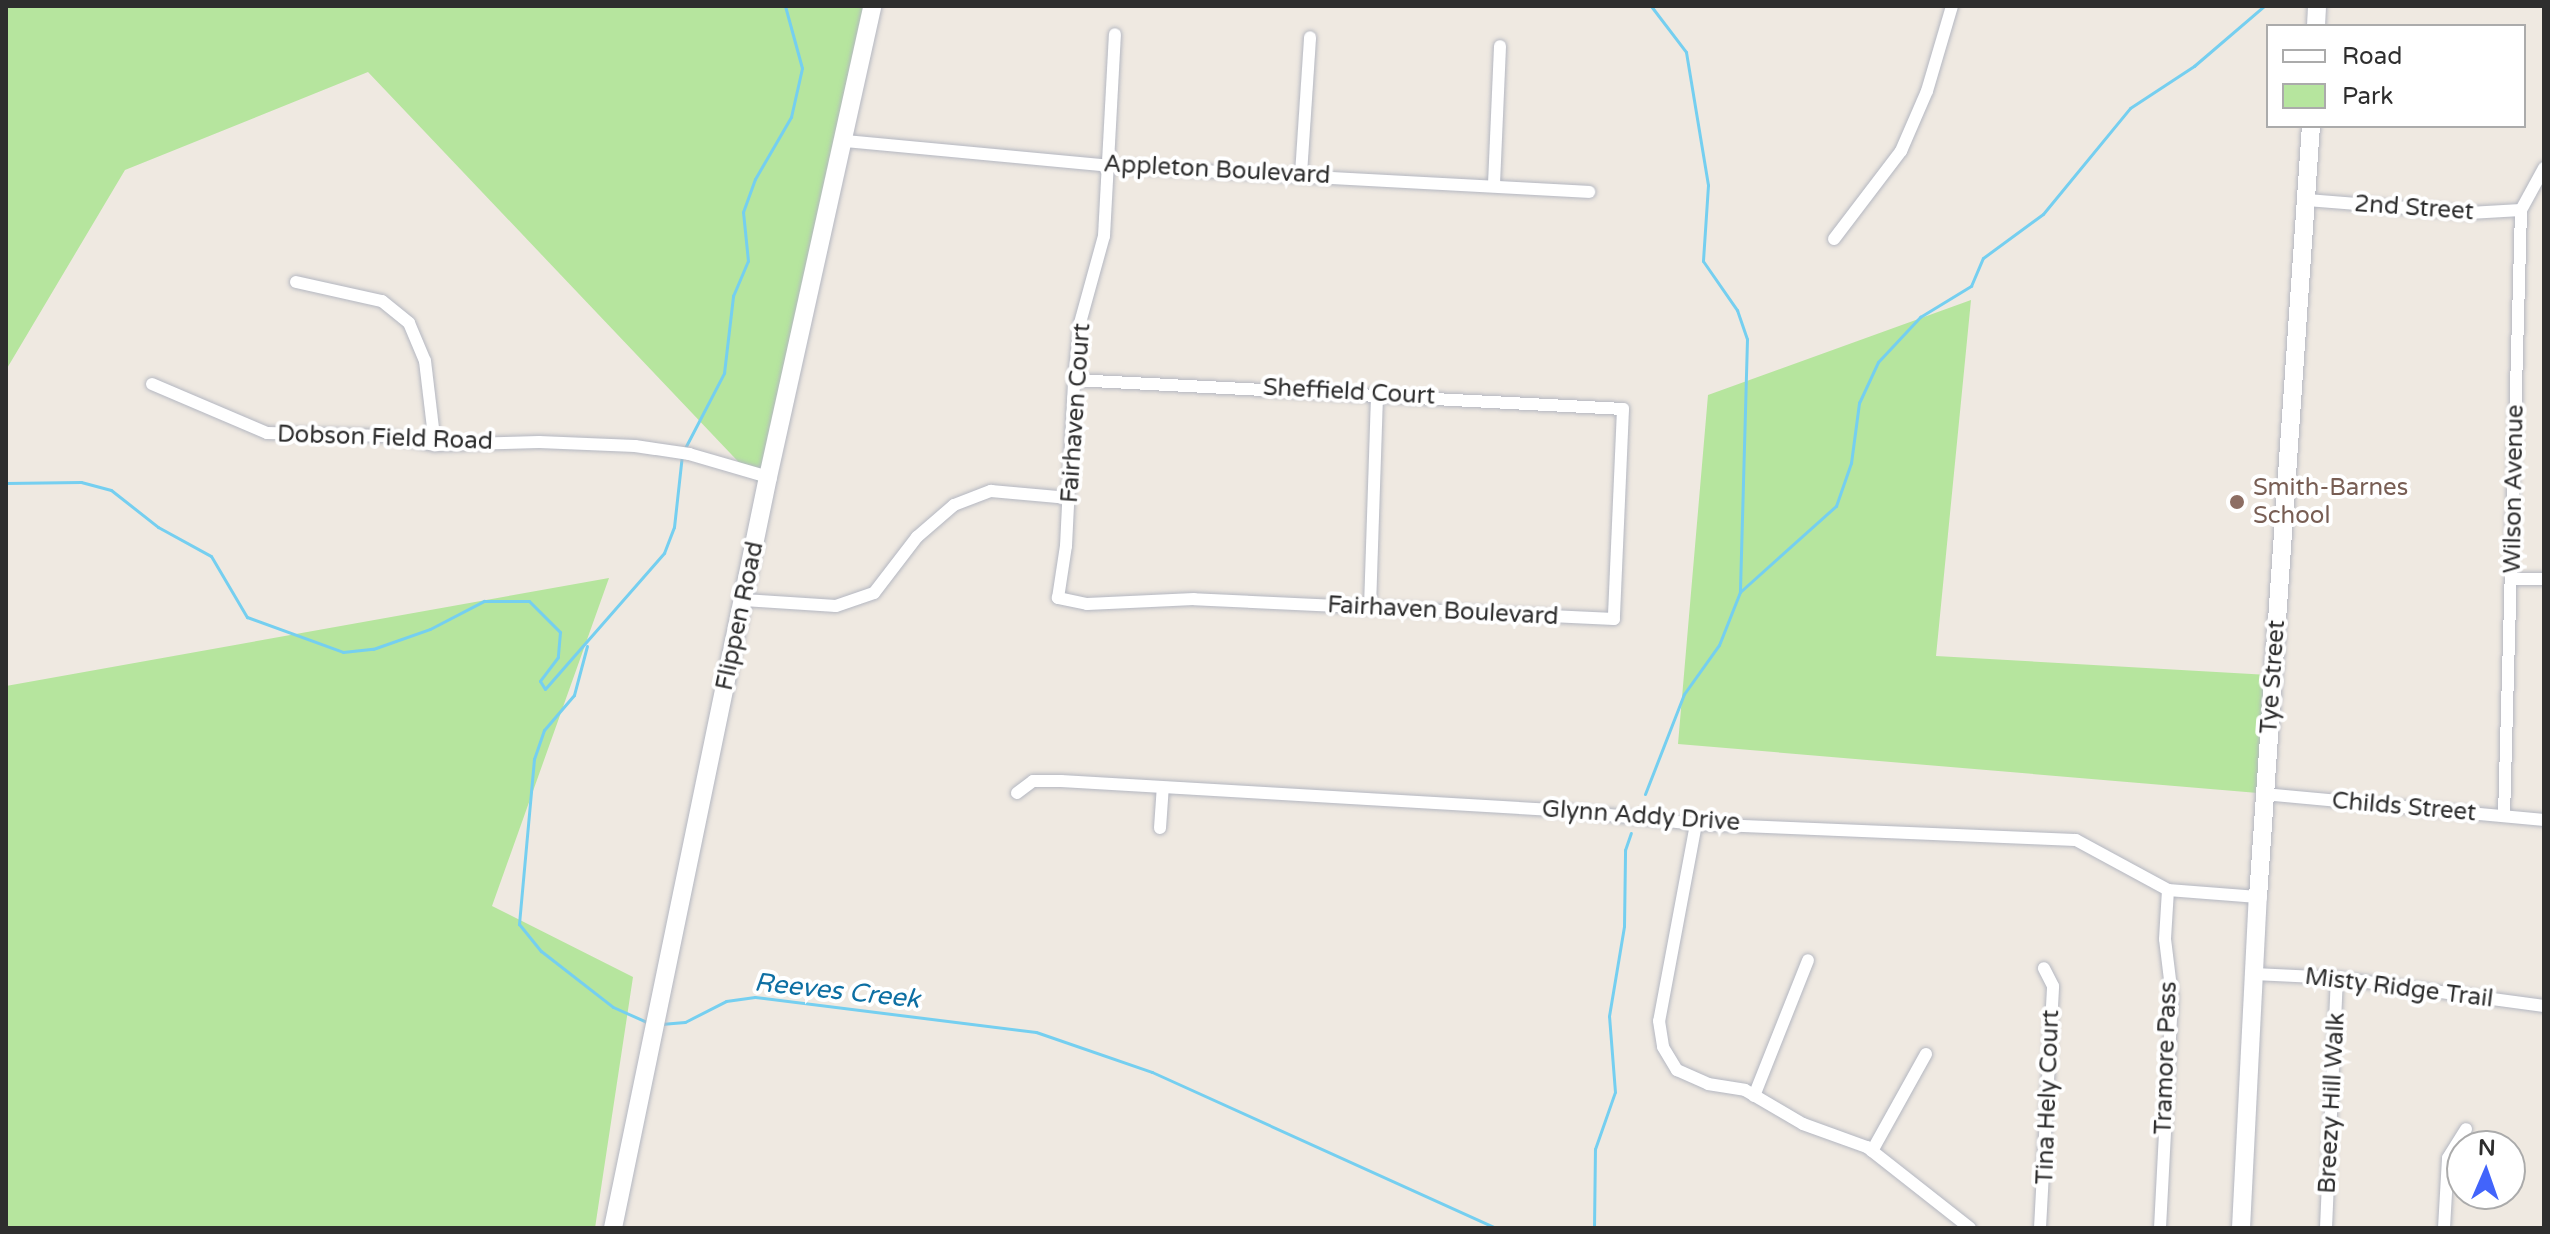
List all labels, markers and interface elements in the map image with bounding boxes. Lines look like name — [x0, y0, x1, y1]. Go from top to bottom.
legend — [2266, 24, 2526, 128]
text: Road — [2342, 42, 2402, 71]
text: Park — [2342, 82, 2393, 111]
street label: Appleton Boulevard — [1103, 150, 1331, 190]
street label: 2nd Street — [2353, 189, 2475, 227]
street label: Fairhaven Court — [1055, 322, 1097, 504]
street label: Sheffield Court — [1262, 373, 1436, 411]
street label: Wilson Avenue — [2498, 404, 2530, 574]
street label: Dobson Field Road — [277, 420, 493, 456]
place label: Smith-Barnes School — [2253, 474, 2408, 530]
marker: Smith-Barnes School — [2228, 493, 2246, 511]
street label: Flippen Road — [710, 539, 770, 693]
street label: Fairhaven Boulevard — [1327, 591, 1559, 631]
street label: Tye Street — [2255, 619, 2291, 735]
street label: Childs Street — [2331, 786, 2477, 828]
street label: Glynn Addy Drive — [1541, 795, 1741, 837]
street label: Misty Ridge Trail — [2303, 962, 2495, 1014]
water label: Reeves Creek — [753, 967, 921, 1015]
street label: Tramore Pass — [2149, 981, 2183, 1135]
street label: Tina Hely Court — [2031, 1009, 2065, 1185]
street label: Breezy Hill Walk — [2313, 1012, 2351, 1194]
north arrow — [2446, 1130, 2526, 1210]
text: N — [2477, 1135, 2496, 1161]

